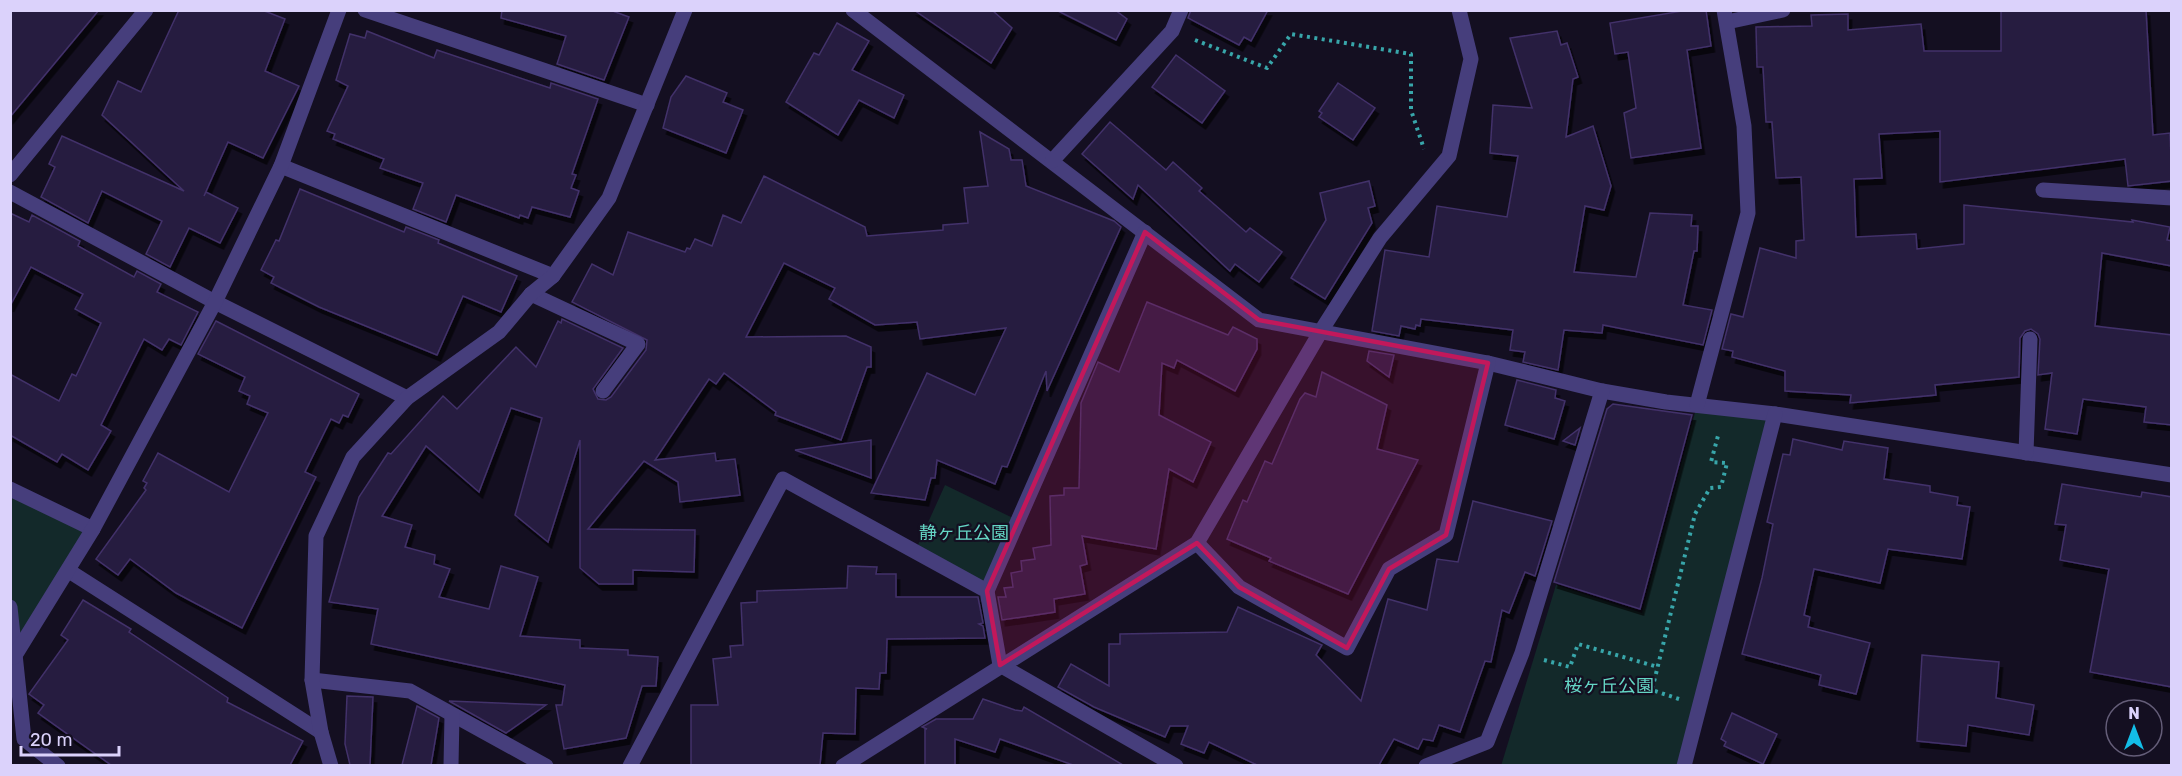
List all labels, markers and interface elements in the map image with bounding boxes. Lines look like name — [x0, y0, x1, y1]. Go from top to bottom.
park label: 静ヶ丘公園 — [919, 522, 1009, 544]
park label: 桜ヶ丘公園 — [1564, 675, 1654, 697]
north arrow — [2104, 698, 2164, 758]
text: N — [2128, 704, 2140, 723]
scale bar — [21, 719, 118, 757]
text: 20 m — [30, 729, 72, 751]

